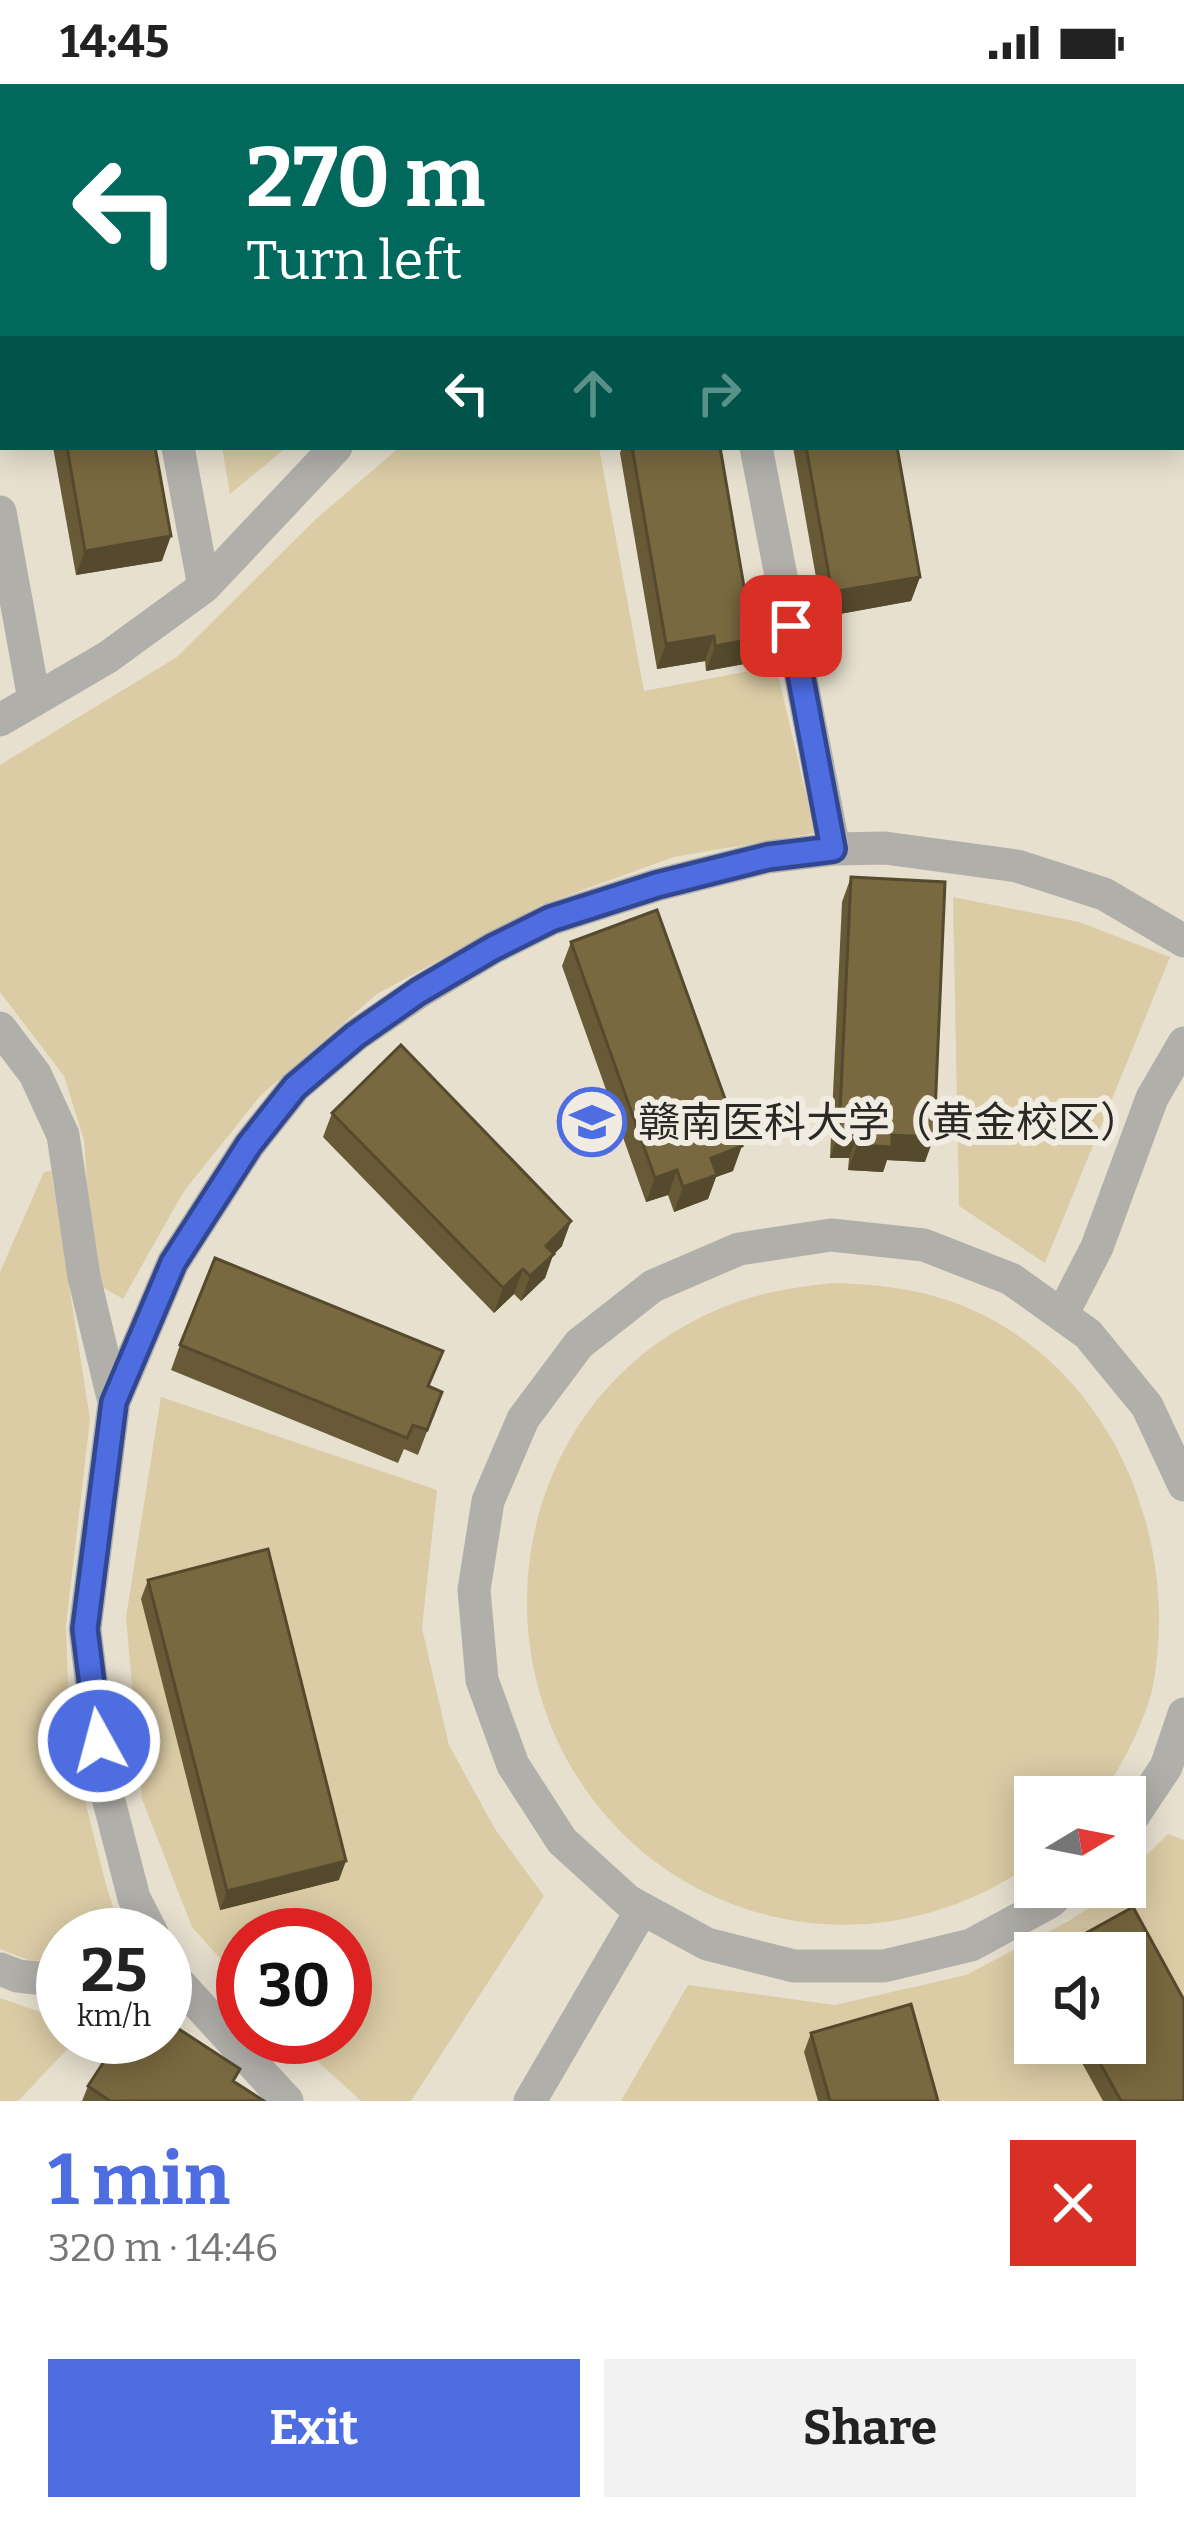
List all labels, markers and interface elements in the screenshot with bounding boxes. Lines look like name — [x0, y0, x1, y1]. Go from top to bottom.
text: 14:45 — [60, 15, 169, 69]
text: 270 m — [246, 127, 485, 228]
icon: left — [48, 132, 204, 288]
text: Turn left — [246, 229, 462, 293]
icon: left — [434, 360, 500, 426]
icon: ahead — [560, 360, 626, 426]
icon: right — [686, 360, 752, 426]
pin — [740, 575, 842, 677]
icon: arrive — [758, 593, 824, 659]
school or university icon: 赣南医科大学（黄金校区） — [557, 1087, 627, 1157]
place label: 赣南医科大学（黄金校区） — [638, 1098, 1142, 1148]
position arrow — [36, 1678, 162, 1804]
north arrow — [1014, 1776, 1146, 1908]
map controls — [1014, 1776, 1146, 2064]
speed limit sign: 30 — [216, 1908, 372, 2064]
button: sound — [1014, 1932, 1146, 2064]
text: 25 — [81, 1935, 147, 2007]
text: km/h — [77, 1998, 151, 2034]
text: 1 min — [48, 2137, 230, 2223]
button: close — [1010, 2140, 1136, 2266]
text: 320 m · 14:46 — [48, 2225, 278, 2271]
button: Exit — [48, 2359, 580, 2497]
button: Share — [604, 2359, 1136, 2497]

